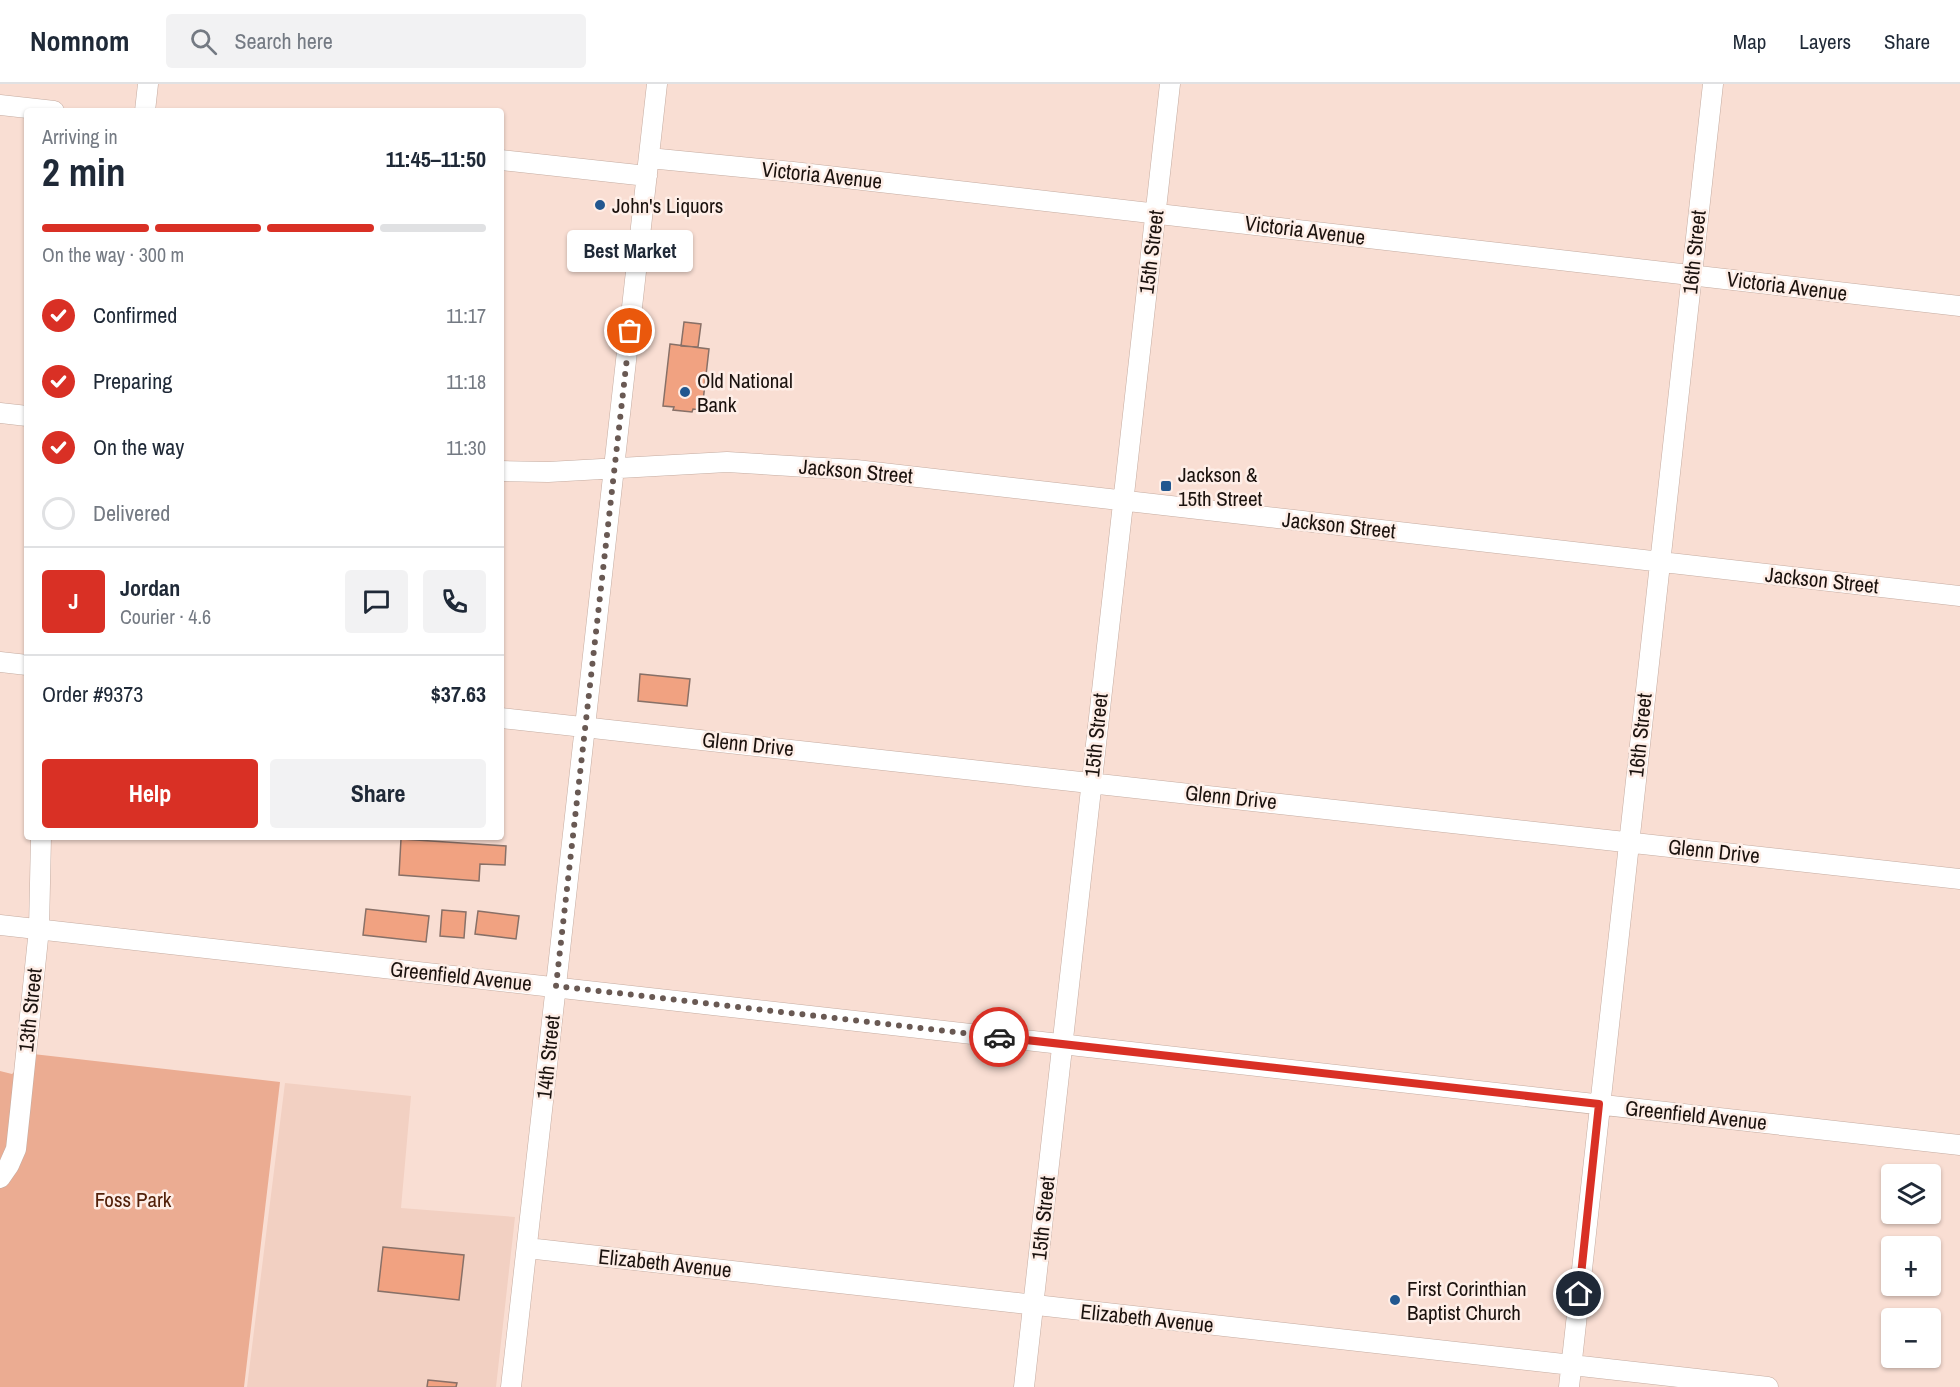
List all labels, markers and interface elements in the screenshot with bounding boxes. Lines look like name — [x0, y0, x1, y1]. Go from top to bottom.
search box — [166, 14, 586, 68]
text: Nomnom — [30, 22, 130, 60]
icon: search — [187, 25, 220, 58]
text: Search here — [235, 26, 333, 56]
text: Map — [1733, 27, 1766, 56]
text: Layers — [1799, 27, 1851, 56]
text: Share — [1884, 27, 1930, 56]
text: Arriving in — [42, 123, 118, 150]
text: 11:45–11:50 — [386, 144, 486, 174]
text: 2 min — [42, 146, 126, 198]
street label: Victoria Avenue — [760, 154, 884, 196]
place label: John's Liquors — [612, 191, 723, 220]
marker: John's Liquors — [593, 198, 607, 212]
street label: 15th Street — [1131, 208, 1171, 296]
street label: Victoria Avenue — [1243, 208, 1367, 252]
street label: 16th Street — [1675, 208, 1713, 295]
callout: Best Market — [567, 229, 693, 271]
text: Best Market — [584, 237, 676, 264]
text: On the way · 300 m — [42, 241, 184, 268]
street label: Victoria Avenue — [1725, 264, 1849, 308]
icon: check — [42, 299, 75, 332]
text: Confirmed — [93, 300, 177, 330]
text: 11:17 — [446, 302, 486, 329]
pin — [604, 305, 655, 356]
icon: bag — [613, 314, 646, 347]
icon: check — [42, 365, 75, 398]
text: Preparing — [93, 366, 172, 396]
place label: Old National Bank — [697, 366, 793, 419]
text: 11:18 — [446, 368, 486, 395]
marker: Old National Bank — [678, 385, 692, 399]
icon: check — [42, 431, 75, 464]
text: On the way — [93, 432, 184, 462]
text: 11:30 — [446, 434, 486, 461]
street label: Jackson Street — [798, 452, 914, 490]
place label: Jackson & 15th Street — [1178, 460, 1262, 513]
marker: Jackson & 15th Street — [1159, 479, 1173, 493]
text: Delivered — [93, 498, 170, 528]
street label: Jackson Street — [1281, 505, 1397, 545]
street label: Jackson Street — [1764, 560, 1880, 600]
button: chat — [345, 570, 408, 633]
button: phone — [423, 570, 486, 633]
text: Jordan — [120, 573, 180, 603]
text: J — [68, 586, 79, 616]
text: Courier · 4.6 — [120, 603, 211, 630]
text: Order #9373 — [42, 679, 143, 709]
text: $37.63 — [431, 679, 486, 709]
street label: 15th Street — [1077, 691, 1115, 778]
street label: 16th Street — [1621, 691, 1659, 778]
street label: Glenn Drive — [701, 725, 795, 763]
button: Help — [42, 759, 258, 828]
button: Share — [270, 759, 486, 828]
street label: Glenn Drive — [1184, 778, 1278, 816]
street label: Glenn Drive — [1667, 832, 1761, 870]
street label: Greenfield Avenue — [389, 954, 533, 998]
street label: 13th Street — [11, 966, 49, 1053]
courier — [969, 1007, 1029, 1067]
street label: 14th Street — [529, 1013, 567, 1100]
icon: car — [983, 1021, 1016, 1054]
street label: Greenfield Avenue — [1624, 1093, 1768, 1137]
map controls — [1881, 1164, 1941, 1368]
button: layers — [1881, 1164, 1941, 1224]
street label: 15th Street — [1024, 1174, 1062, 1261]
park label: Foss Park — [95, 1185, 172, 1214]
button: + — [1881, 1236, 1941, 1296]
street label: Elizabeth Avenue — [597, 1242, 733, 1284]
pin — [1553, 1268, 1604, 1319]
place label: First Corinthian Baptist Church — [1407, 1274, 1527, 1327]
icon: home — [1562, 1277, 1595, 1310]
marker: First Corinthian Baptist Church — [1388, 1293, 1402, 1307]
street label: Elizabeth Avenue — [1079, 1297, 1215, 1339]
button: − — [1881, 1308, 1941, 1368]

